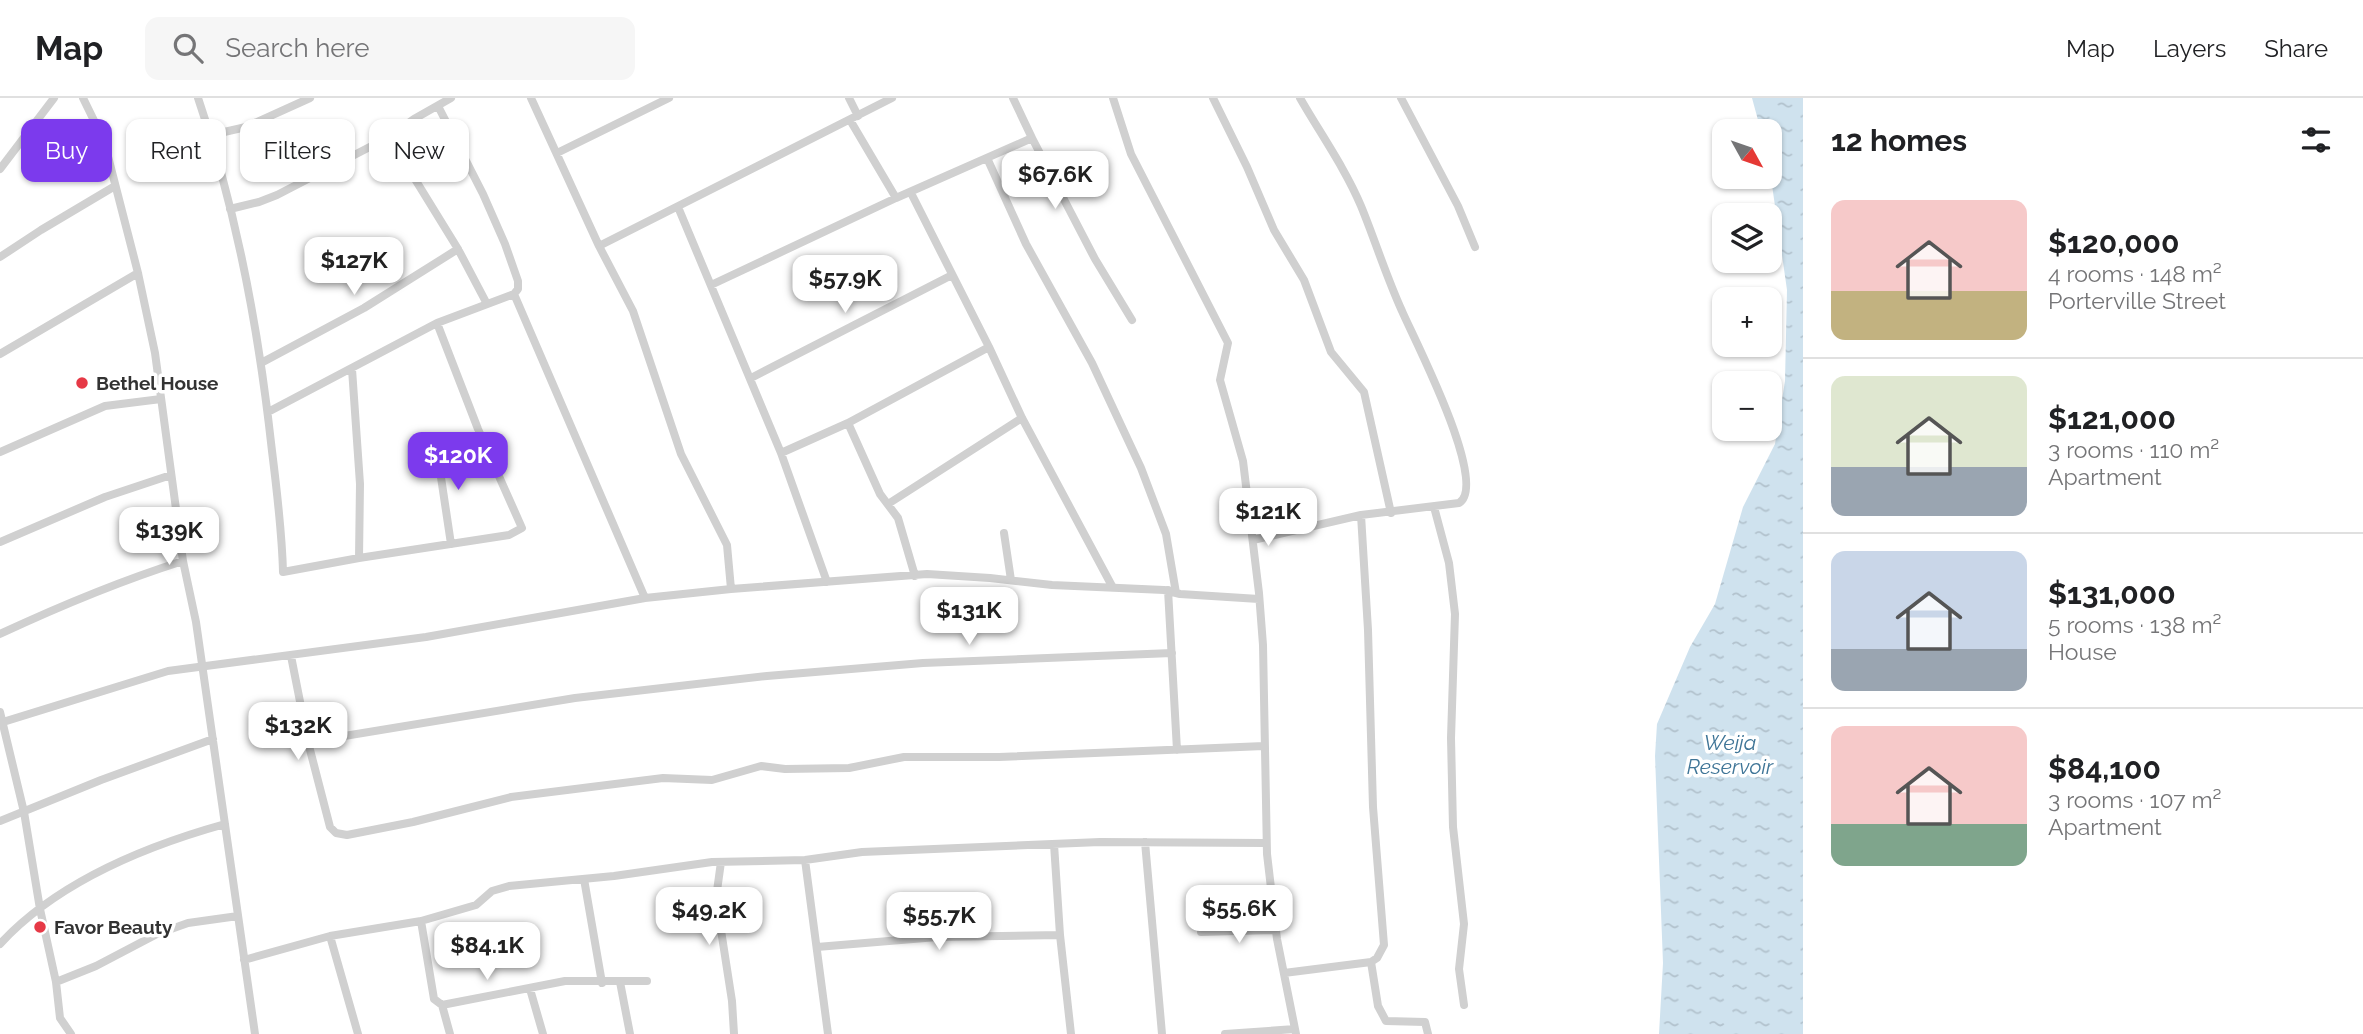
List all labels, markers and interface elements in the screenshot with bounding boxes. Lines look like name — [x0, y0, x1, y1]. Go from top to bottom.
search box — [145, 17, 635, 80]
text: Map — [35, 29, 103, 68]
icon: search — [169, 29, 207, 67]
text: Search here — [225, 33, 370, 63]
text: Map — [2066, 34, 2115, 63]
text: Layers — [2153, 34, 2226, 63]
text: Share — [2264, 34, 2328, 63]
chip: Buy — [21, 119, 112, 182]
chip: Rent — [126, 119, 226, 182]
chip: Filters — [240, 119, 355, 182]
chip: New — [369, 119, 469, 182]
north arrow — [1712, 119, 1782, 189]
map controls — [1712, 119, 1782, 441]
icon: filters — [2297, 121, 2335, 159]
text: 12 homes — [1831, 123, 1967, 158]
pin: $67.6K — [998, 152, 1112, 211]
text: $67.6K — [1018, 160, 1092, 187]
button: layers — [1712, 203, 1782, 273]
text: $120,000 — [2048, 225, 2179, 260]
icon: home — [1887, 228, 1971, 312]
pin: $127K — [305, 238, 403, 297]
text: $127K — [320, 246, 388, 273]
pin: $57.9K — [788, 256, 902, 315]
text: 4 rooms · 148 m² — [2048, 260, 2222, 287]
text: $57.9K — [808, 264, 882, 291]
button: + — [1712, 287, 1782, 357]
text: Porterville Street — [2048, 287, 2226, 314]
button: − — [1712, 371, 1782, 441]
place label: Bethel House — [96, 372, 218, 394]
marker: Bethel House — [74, 375, 90, 391]
text: $121,000 — [2048, 401, 2176, 436]
icon: home — [1887, 404, 1971, 488]
pin: $120K — [409, 432, 507, 492]
text: 3 rooms · 110 m² — [2048, 436, 2219, 463]
text: $120K — [424, 441, 492, 468]
text: Apartment — [2048, 463, 2162, 490]
pin: $121K — [1219, 489, 1317, 548]
text: $121K — [1235, 497, 1301, 524]
pin: $139K — [120, 508, 218, 567]
text: $139K — [135, 516, 203, 543]
text: $131,000 — [2048, 576, 2176, 611]
icon: home — [1887, 579, 1971, 663]
pin: $131K — [920, 588, 1018, 647]
text: $131K — [936, 596, 1002, 623]
text: 5 rooms · 138 m² — [2048, 611, 2222, 638]
text: House — [2048, 638, 2117, 665]
pin: $132K — [249, 702, 347, 762]
text: $132K — [264, 711, 332, 738]
water label: Weija Reservoir — [1687, 730, 1774, 779]
text: $84,100 — [2048, 751, 2161, 786]
icon: home — [1887, 754, 1971, 838]
text: 3 rooms · 107 m² — [2048, 786, 2222, 813]
text: Apartment — [2048, 813, 2162, 840]
pin: $55.6K — [1182, 886, 1296, 945]
pin: $49.2K — [652, 888, 766, 947]
pin: $55.7K — [882, 892, 996, 952]
text: $55.6K — [1202, 894, 1276, 921]
text: $49.2K — [672, 896, 746, 923]
text: $55.7K — [902, 901, 976, 928]
place label: Favor Beauty — [54, 916, 173, 938]
marker: Favor Beauty — [32, 919, 48, 935]
pin: $84.1K — [430, 922, 544, 982]
text: $84.1K — [450, 931, 524, 958]

